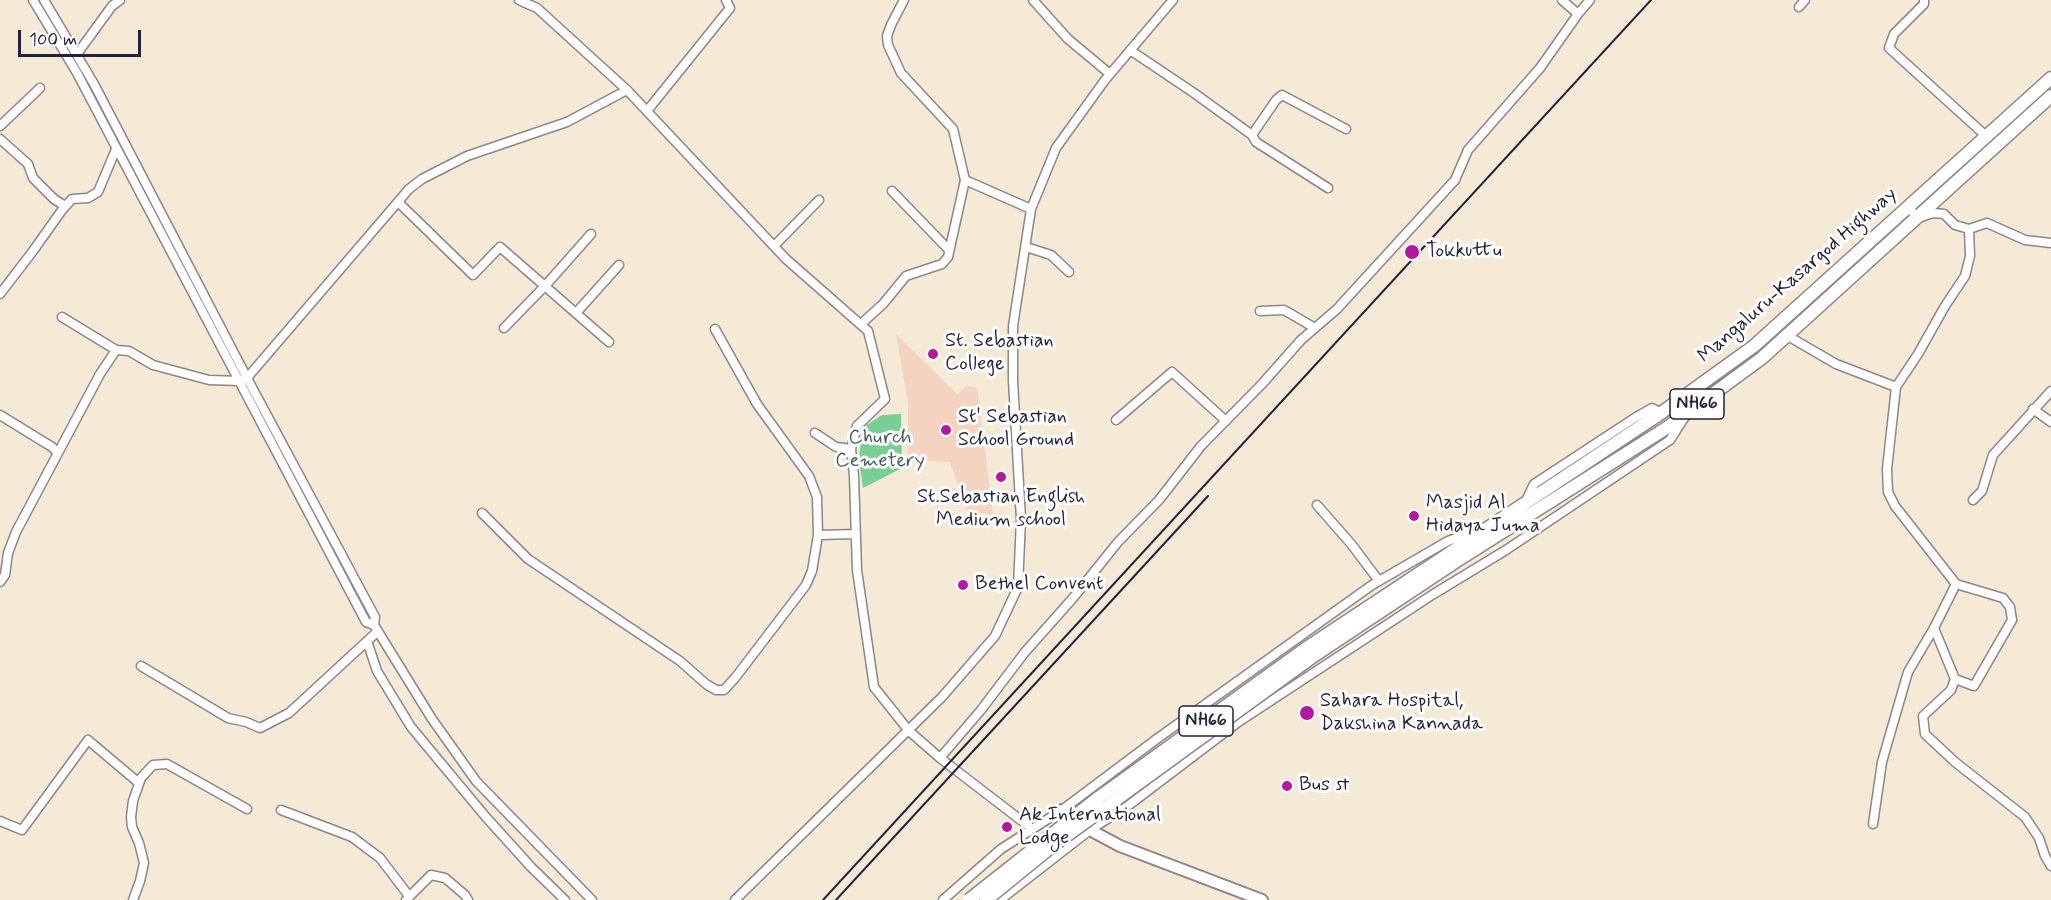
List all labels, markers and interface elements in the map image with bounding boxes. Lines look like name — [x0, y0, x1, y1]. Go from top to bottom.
scale bar — [21, 18, 144, 56]
text: 100 m — [29, 28, 77, 52]
street label: Mangaluru-Kasargod Highway — [1694, 183, 1902, 369]
place label: Tokkuttu — [1426, 240, 1502, 264]
marker: Tokkuttu — [1403, 243, 1421, 261]
place label: St. Sebastian College — [945, 330, 1054, 377]
marker: St. Sebastian College — [926, 347, 940, 361]
road number: NH66 — [1670, 389, 1724, 419]
place label: St' Sebastian School Ground — [958, 406, 1074, 453]
marker: St' Sebastian School Ground — [939, 423, 953, 437]
park label: Church Cemetery — [835, 427, 925, 474]
marker: St.Sebastian English Medium school — [994, 470, 1008, 484]
place label: St.Sebastian English Medium school — [917, 486, 1085, 533]
place label: Masjid Al Hidaya Juma — [1426, 492, 1540, 539]
marker: Masjid Al Hidaya Juma — [1407, 509, 1421, 523]
place label: Bethel Convent — [975, 573, 1104, 597]
marker: Bethel Convent — [956, 578, 970, 592]
place label: Sahara Hospital, Dakshina Kannada — [1320, 690, 1483, 737]
marker: Sahara Hospital, Dakshina Kannada — [1298, 704, 1316, 722]
road number: NH66 — [1179, 706, 1233, 736]
place label: Bus st — [1299, 774, 1349, 798]
marker: Bus st — [1280, 779, 1294, 793]
place label: Ak International Lodge — [1019, 804, 1161, 851]
marker: Ak International Lodge — [1000, 820, 1014, 834]

